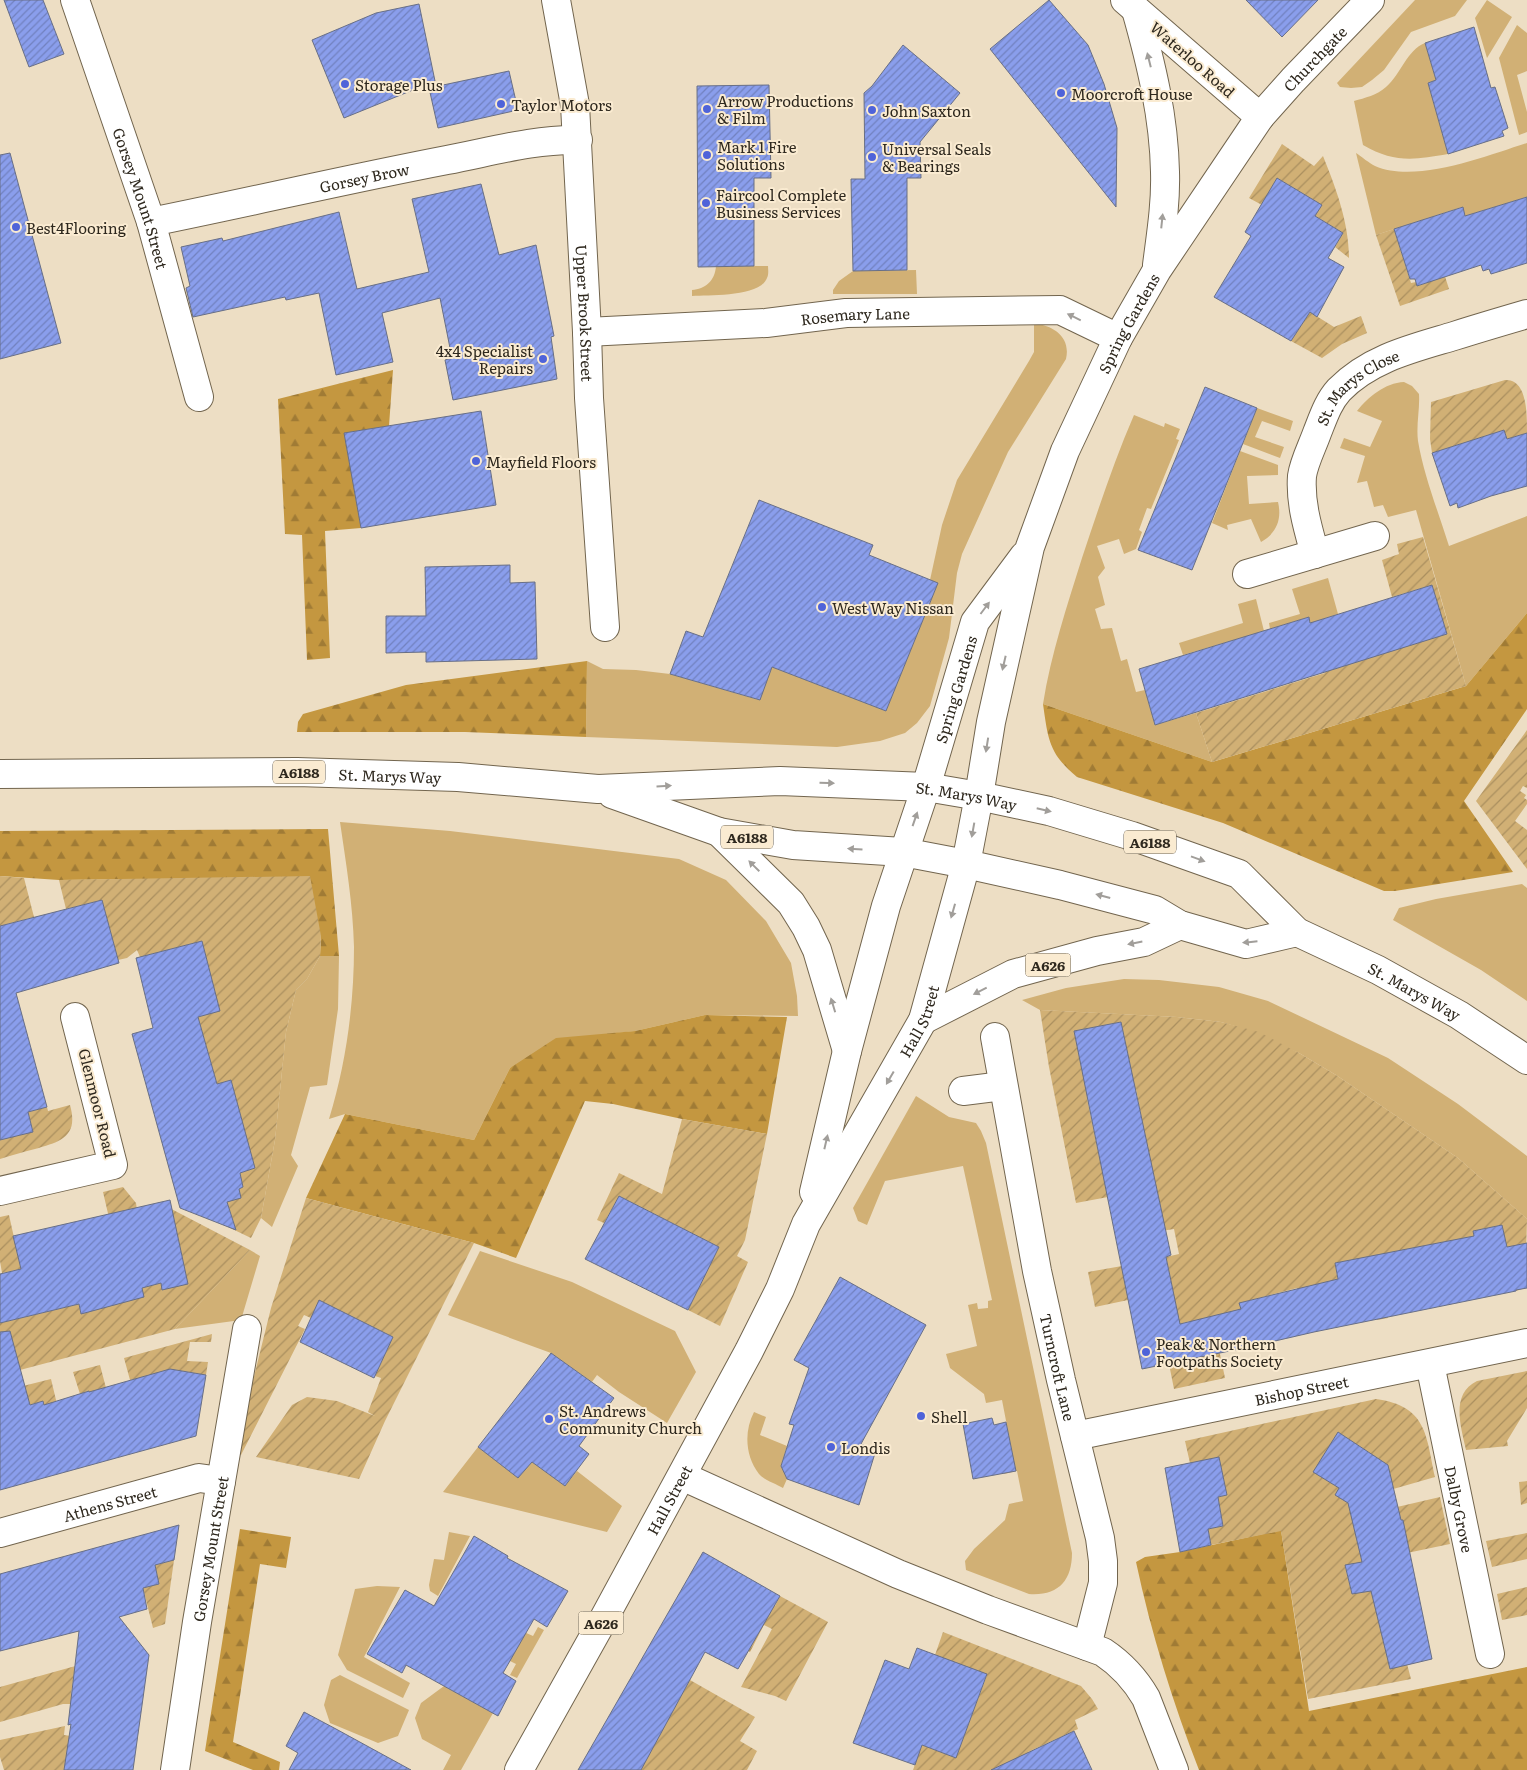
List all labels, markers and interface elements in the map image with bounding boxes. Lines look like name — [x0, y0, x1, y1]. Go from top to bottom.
street label: Waterloo Road — [1145, 16, 1241, 102]
street label: Churchgate — [1277, 20, 1351, 96]
one-way arrow — [1145, 53, 1153, 68]
place label: Storage Plus — [355, 73, 443, 96]
marker: Storage Plus — [339, 78, 351, 90]
place label: Moorcroft House — [1071, 82, 1193, 105]
marker: Moorcroft House — [1055, 87, 1067, 99]
place label: Arrow Productions & Film — [717, 89, 853, 129]
place label: Taylor Motors — [511, 93, 612, 116]
marker: Taylor Motors — [495, 98, 507, 110]
place label: John Saxton — [882, 99, 971, 122]
marker: Arrow Productions & Film — [701, 103, 713, 115]
marker: John Saxton — [866, 104, 878, 116]
street label: Gorsey Mount Street — [108, 124, 175, 271]
place label: Mark 1 Fire Solutions — [717, 135, 797, 175]
place label: Universal Seals & Bearings — [882, 137, 991, 177]
marker: Mark 1 Fire Solutions — [701, 149, 713, 161]
marker: Universal Seals & Bearings — [866, 151, 878, 163]
street label: Gorsey Brow — [317, 156, 411, 197]
place label: Faircool Complete Business Services — [716, 183, 846, 223]
marker: Faircool Complete Business Services — [700, 197, 712, 209]
one-way arrow — [1158, 213, 1166, 229]
place label: Best4Flooring — [26, 216, 127, 239]
marker: Best4Flooring — [10, 221, 22, 233]
street label: Upper Brook Street — [571, 244, 600, 382]
street label: Spring Gardens — [1092, 269, 1165, 377]
street label: Rosemary Lane — [799, 301, 910, 330]
one-way arrow — [1067, 312, 1081, 320]
place label: 4x4 Specialist Repairs — [436, 339, 533, 379]
street label: St. Marys Close — [1310, 343, 1402, 429]
marker: 4x4 Specialist Repairs — [537, 353, 549, 365]
place label: Mayfield Floors — [486, 450, 596, 473]
marker: Mayfield Floors — [470, 455, 482, 467]
place label: West Way Nissan — [832, 596, 954, 619]
marker: West Way Nissan — [816, 601, 828, 613]
one-way arrow — [980, 601, 990, 615]
street label: Spring Gardens — [928, 633, 982, 746]
one-way arrow — [1000, 655, 1008, 670]
one-way arrow — [983, 738, 991, 754]
road number: A6188 — [273, 760, 325, 784]
street label: St. Marys Way — [338, 762, 442, 788]
street label: St. Marys Way — [915, 775, 1020, 815]
one-way arrow — [819, 779, 835, 787]
one-way arrow — [657, 782, 673, 790]
one-way arrow — [1036, 806, 1051, 814]
one-way arrow — [912, 812, 919, 827]
one-way arrow — [968, 822, 976, 838]
road number: A6188 — [721, 826, 773, 849]
road number: A6188 — [1124, 830, 1176, 854]
one-way arrow — [846, 844, 862, 852]
one-way arrow — [1191, 856, 1206, 863]
one-way arrow — [748, 861, 760, 873]
one-way arrow — [1095, 892, 1110, 900]
one-way arrow — [948, 903, 956, 918]
one-way arrow — [1242, 938, 1258, 946]
one-way arrow — [1127, 940, 1143, 948]
road number: A626 — [1026, 954, 1070, 976]
street label: St. Marys Way — [1365, 956, 1466, 1026]
street label: Hall Street — [893, 982, 944, 1061]
one-way arrow — [973, 987, 988, 995]
one-way arrow — [828, 997, 836, 1012]
street label: Glenmoor Road — [73, 1046, 123, 1160]
one-way arrow — [886, 1072, 895, 1085]
one-way arrow — [822, 1135, 830, 1150]
street label: Turncroft Lane — [1035, 1311, 1082, 1423]
place label: Peak & Northern Footpaths Society — [1156, 1332, 1283, 1372]
marker: Peak & Northern Footpaths Society — [1140, 1346, 1152, 1358]
street label: Bishop Street — [1252, 1369, 1350, 1410]
place label: St. Andrews Community Church — [559, 1399, 702, 1439]
place label: Shell — [931, 1405, 967, 1428]
marker: Shell — [915, 1410, 927, 1422]
marker: St. Andrews Community Church — [543, 1413, 555, 1425]
place label: Londis — [841, 1436, 890, 1459]
marker: Londis — [825, 1441, 837, 1453]
street label: Hall Street — [640, 1460, 697, 1539]
street label: Dalby Grove — [1440, 1463, 1480, 1555]
street label: Gorsey Mount Street — [186, 1474, 233, 1623]
street label: Athens Street — [60, 1479, 159, 1527]
road number: A626 — [578, 1612, 624, 1635]

